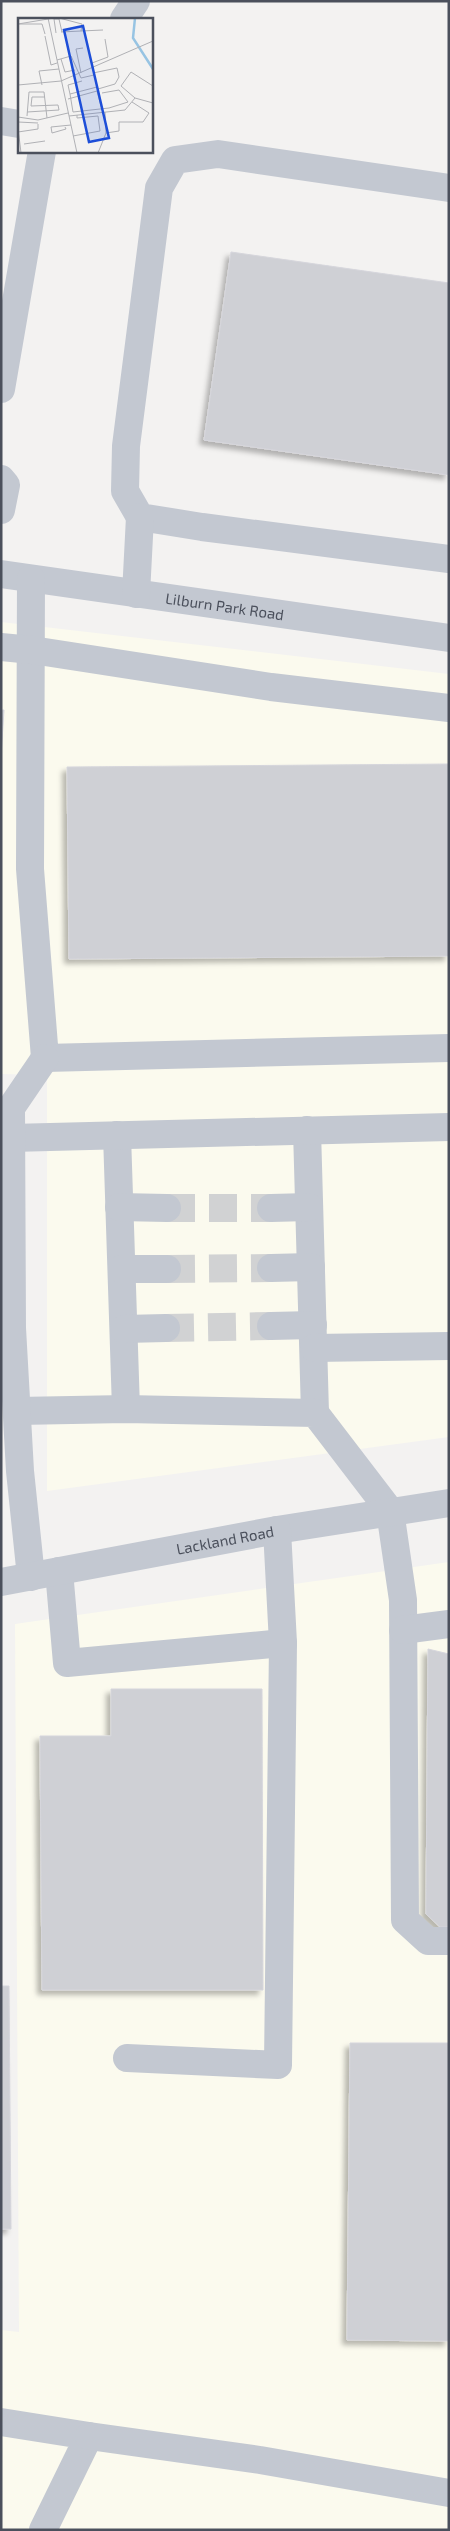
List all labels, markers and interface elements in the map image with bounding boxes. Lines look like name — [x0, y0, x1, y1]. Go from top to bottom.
inset map — [18, 18, 152, 152]
street label: Lilburn Park Road — [164, 589, 285, 623]
street label: Lackland Road — [175, 1522, 275, 1558]

